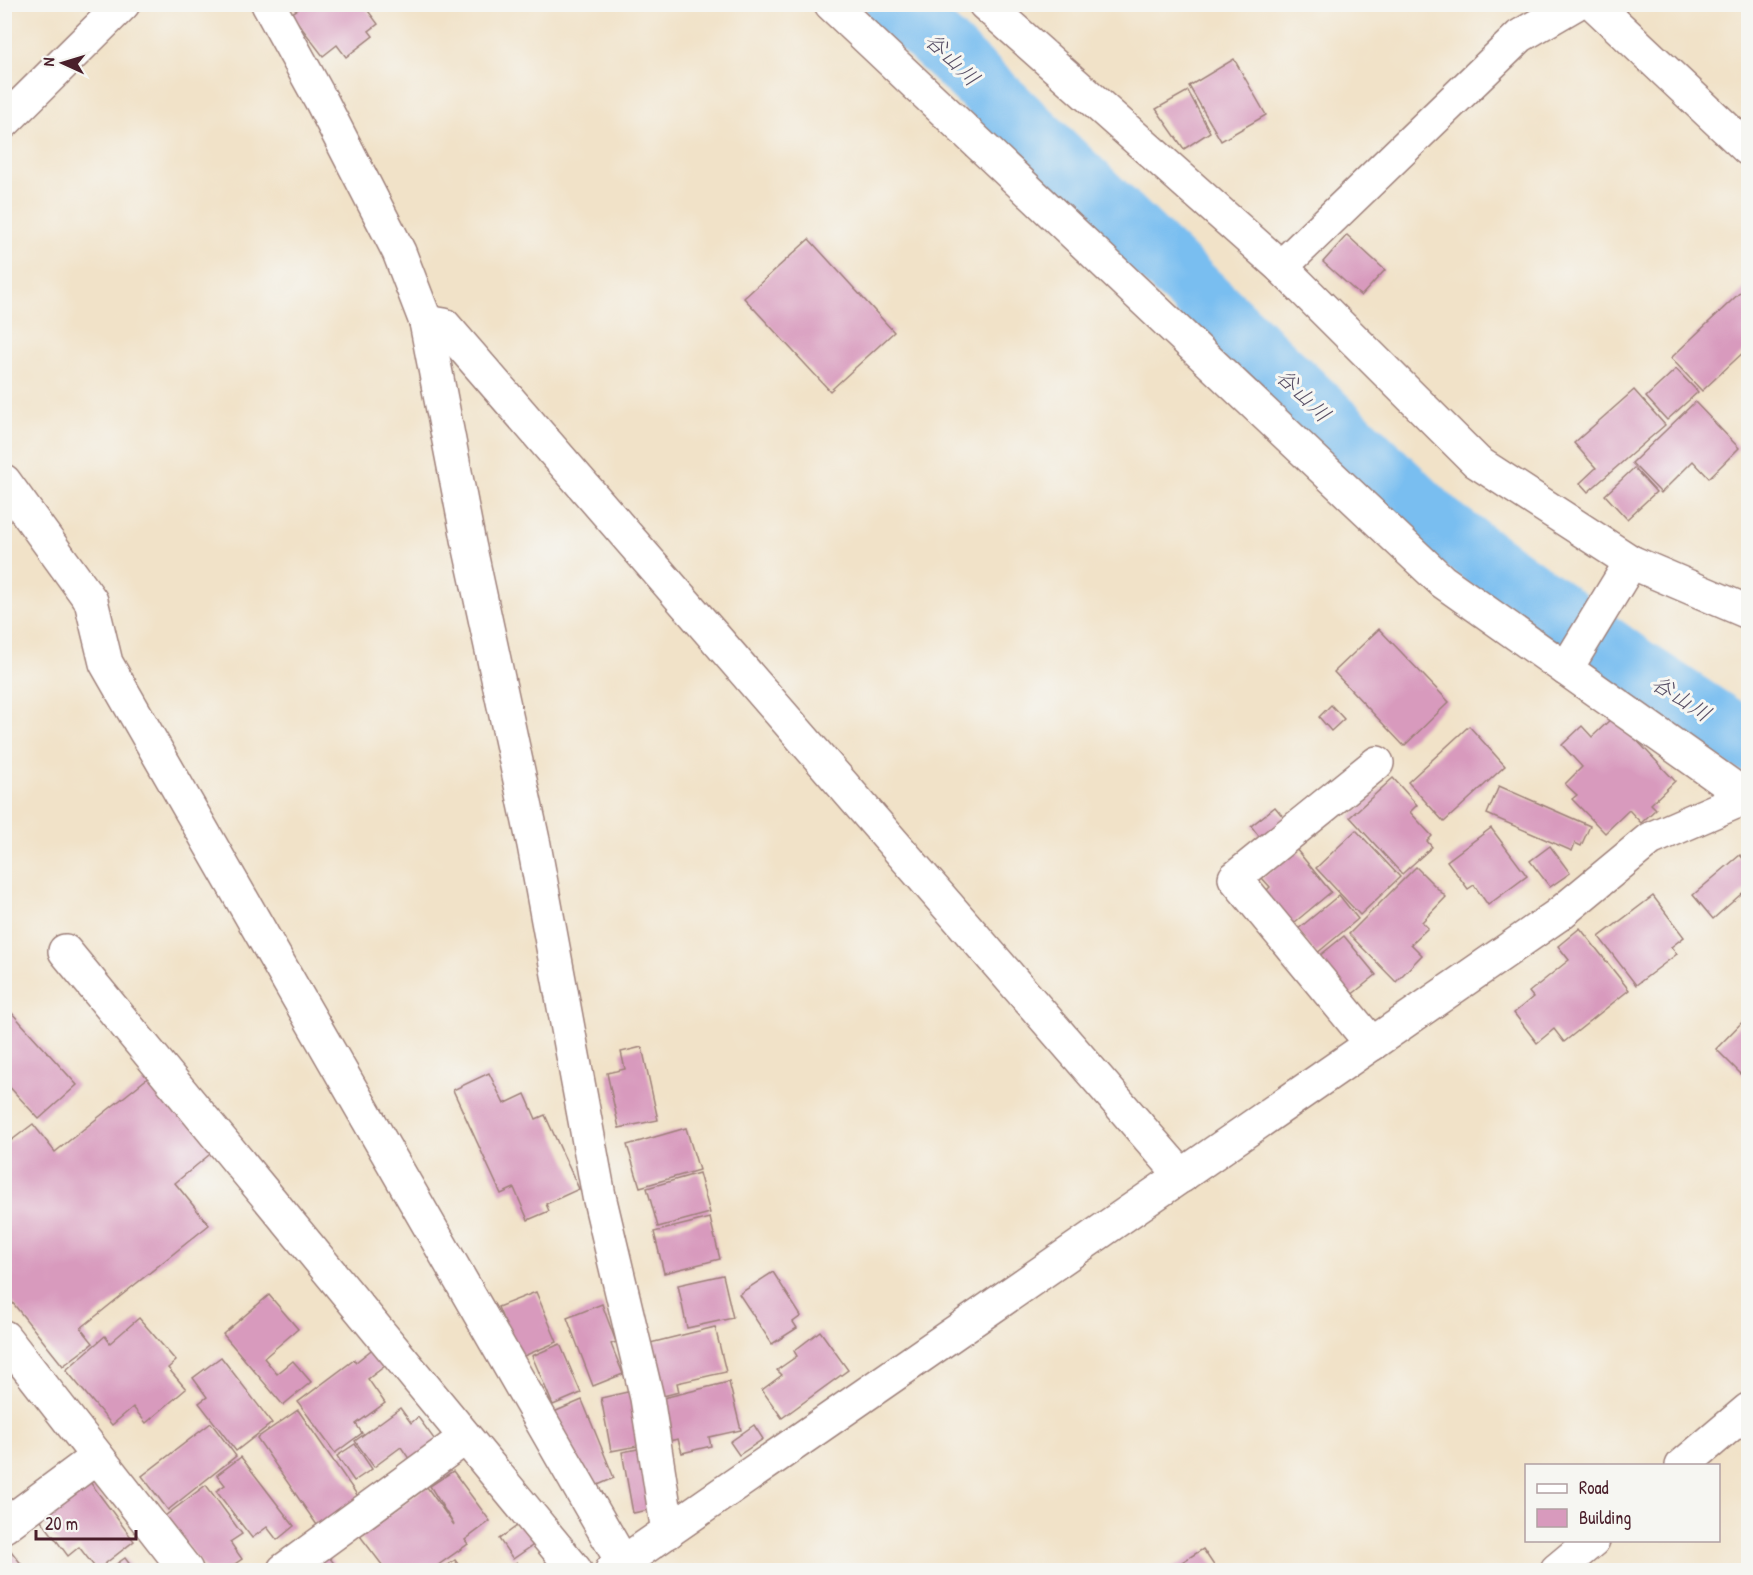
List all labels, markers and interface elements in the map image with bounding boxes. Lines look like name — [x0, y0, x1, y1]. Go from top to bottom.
water label: 谷山川 — [919, 25, 987, 93]
north arrow — [33, 33, 93, 93]
text: N — [37, 56, 59, 67]
water label: 谷山川 — [1270, 361, 1338, 429]
water label: 谷山川 — [1646, 667, 1718, 729]
legend — [1525, 1464, 1720, 1542]
text: Road — [1579, 1475, 1609, 1500]
scale bar — [36, 1503, 136, 1541]
text: Building — [1579, 1505, 1631, 1530]
text: 20 m — [45, 1511, 78, 1536]

